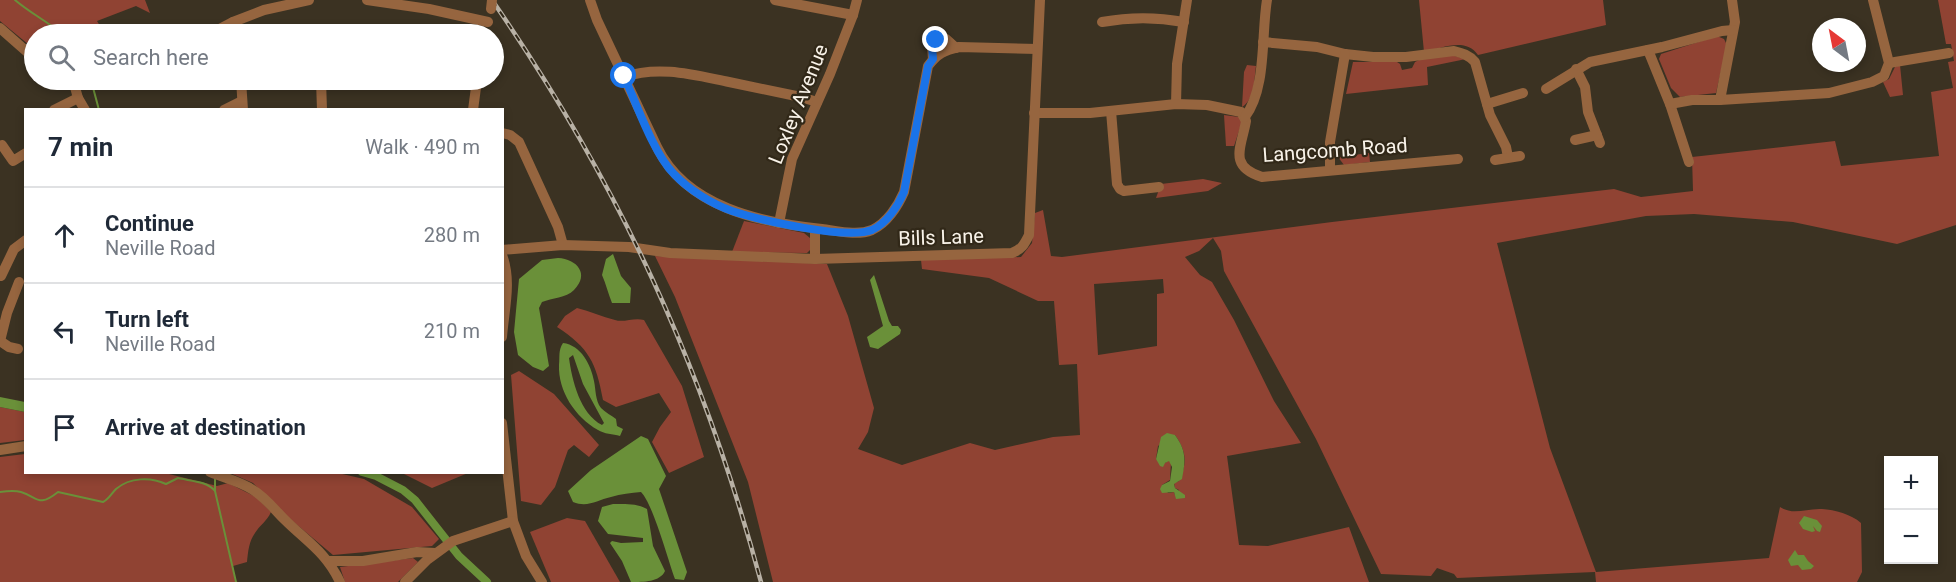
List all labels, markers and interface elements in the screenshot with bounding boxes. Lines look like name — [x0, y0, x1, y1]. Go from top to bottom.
north arrow — [1812, 18, 1866, 72]
search box — [24, 24, 504, 90]
route end — [922, 26, 948, 52]
icon: search — [45, 41, 78, 74]
street label: Loxley Avenue — [763, 41, 833, 167]
text: Search here — [93, 45, 209, 70]
route start — [610, 62, 636, 88]
text: 7 min — [48, 132, 113, 162]
street label: Langcomb Road — [1262, 133, 1408, 167]
text: Walk · 490 m — [365, 135, 480, 159]
text: Continue — [105, 211, 194, 236]
icon: ahead — [48, 219, 81, 252]
text: 280 m — [424, 223, 480, 247]
street label: Bills Lane — [898, 224, 984, 250]
text: Neville Road — [105, 236, 215, 260]
text: Turn left — [105, 307, 189, 332]
icon: left — [48, 315, 81, 348]
text: 210 m — [424, 319, 480, 343]
text: Neville Road — [105, 332, 215, 356]
icon: arrive — [48, 411, 81, 444]
text: Arrive at destination — [105, 415, 306, 440]
map controls — [1884, 456, 1938, 564]
button: + — [1884, 456, 1938, 510]
button: − — [1884, 510, 1938, 564]

